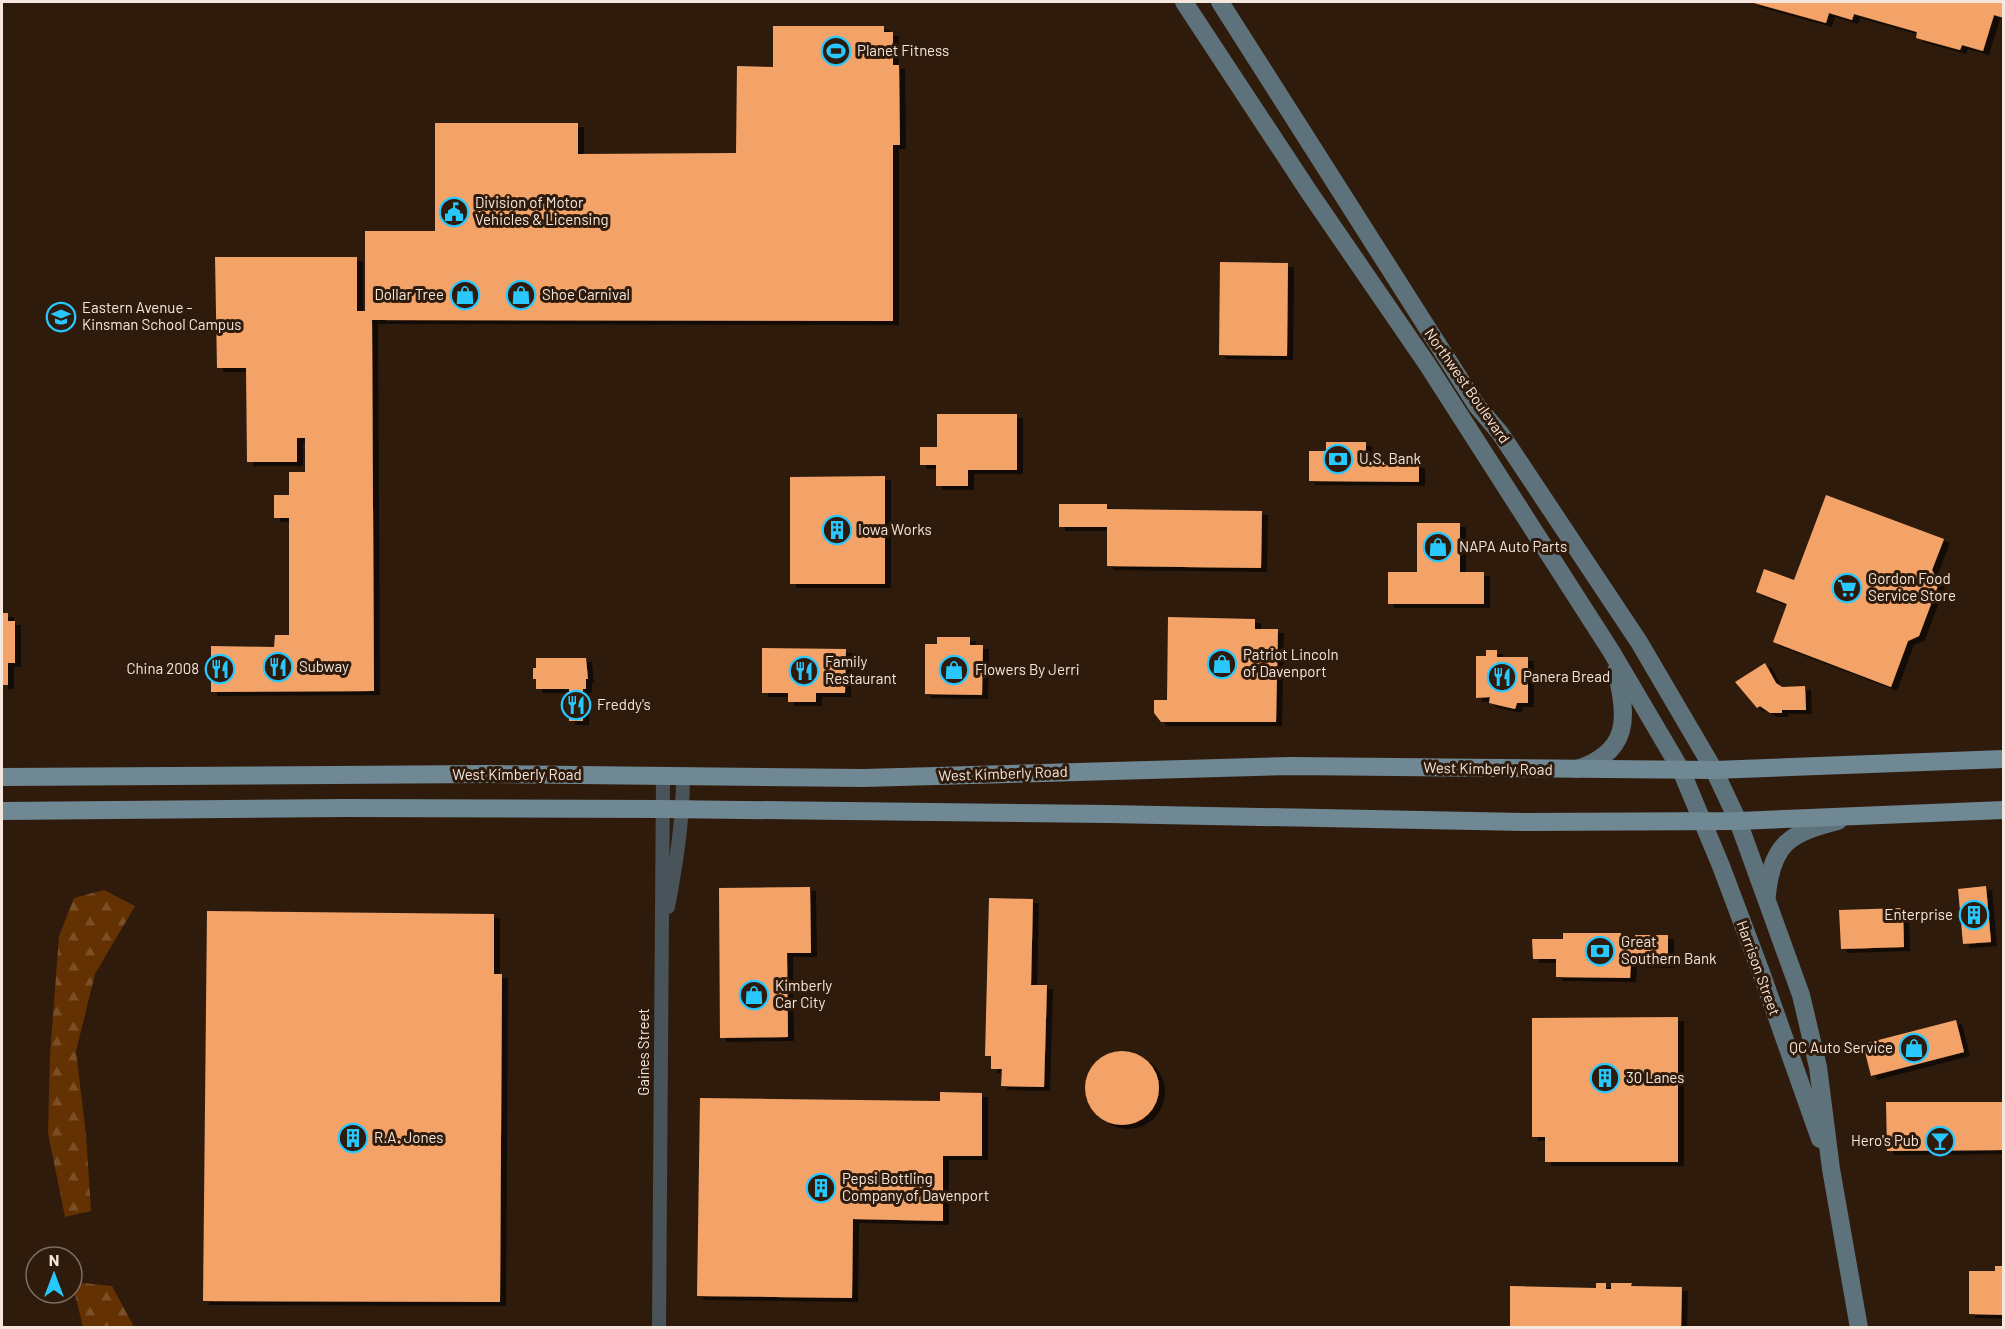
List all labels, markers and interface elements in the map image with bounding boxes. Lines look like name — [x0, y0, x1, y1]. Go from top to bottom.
sports icon: Planet Fitness — [820, 35, 852, 67]
place label: Planet Fitness — [857, 41, 949, 59]
place label: Division of Motor Vehicles & Licensing — [475, 193, 609, 228]
public building icon: Division of Motor Vehicles & Licensing — [438, 196, 470, 228]
shop icon: Dollar Tree — [449, 279, 481, 311]
shop icon: Shoe Carnival — [505, 279, 537, 311]
place label: Dollar Tree — [374, 285, 444, 303]
place label: Shoe Carnival — [542, 285, 630, 303]
place label: Eastern Avenue - Kinsman School Campus — [82, 298, 241, 333]
school or university icon: Eastern Avenue - Kinsman School Campus — [45, 301, 77, 333]
street label: Northwest Boulevard — [1421, 324, 1514, 447]
bank icon: U.S. Bank — [1322, 443, 1354, 475]
place label: U.S. Bank — [1359, 449, 1421, 467]
building icon: Iowa Works — [821, 514, 853, 546]
place label: Iowa Works — [858, 520, 932, 538]
shop icon: NAPA Auto Parts — [1422, 531, 1454, 563]
place label: NAPA Auto Parts — [1459, 537, 1567, 555]
place label: Gordon Food Service Store — [1868, 569, 1956, 604]
supermarket icon: Gordon Food Service Store — [1831, 572, 1863, 604]
place label: Patriot Lincoln of Davenport — [1243, 645, 1339, 680]
shop icon: Patriot Lincoln of Davenport — [1206, 648, 1238, 680]
restaurant icon: Subway — [262, 651, 294, 683]
place label: Family Restaurant — [825, 652, 897, 687]
restaurant icon: China 2008 — [204, 653, 236, 685]
shop icon: Flowers By Jerri — [938, 654, 970, 686]
restaurant icon: Family Restaurant — [788, 655, 820, 687]
place label: Subway — [299, 657, 349, 675]
place label: China 2008 — [126, 659, 199, 677]
place label: Flowers By Jerri — [975, 660, 1080, 678]
restaurant icon: Panera Bread — [1486, 661, 1518, 693]
place label: Panera Bread — [1523, 667, 1610, 685]
restaurant icon: Freddy's — [560, 689, 592, 721]
place label: Freddy's — [597, 695, 651, 713]
street label: West Kimberly Road — [1423, 758, 1553, 778]
street label: West Kimberly Road — [938, 762, 1068, 784]
street label: West Kimberly Road — [452, 765, 582, 783]
building icon: Enterprise — [1958, 899, 1990, 931]
place label: Enterprise — [1884, 905, 1953, 923]
street label: Harrison Street — [1733, 918, 1784, 1018]
place label: Great Southern Bank — [1621, 932, 1717, 967]
bank icon: Great Southern Bank — [1584, 935, 1616, 967]
place label: Kimberly Car City — [775, 976, 832, 1011]
shop icon: Kimberly Car City — [738, 979, 770, 1011]
street label: Gaines Street — [634, 1008, 652, 1096]
shop icon: QC Auto Service — [1898, 1032, 1930, 1064]
place label: QC Auto Service — [1789, 1038, 1893, 1056]
building icon: 30 Lanes — [1589, 1062, 1621, 1094]
place label: 30 Lanes — [1626, 1068, 1684, 1086]
building icon: R.A. Jones — [337, 1122, 369, 1154]
bar icon: Hero's Pub — [1924, 1125, 1956, 1157]
place label: R.A. Jones — [374, 1128, 444, 1146]
place label: Hero's Pub — [1851, 1131, 1919, 1149]
place label: Pepsi Bottling Company of Davenport — [842, 1169, 989, 1204]
building icon: Pepsi Bottling Company of Davenport — [805, 1172, 837, 1204]
north arrow — [24, 1245, 84, 1305]
text: N — [49, 1250, 59, 1269]

